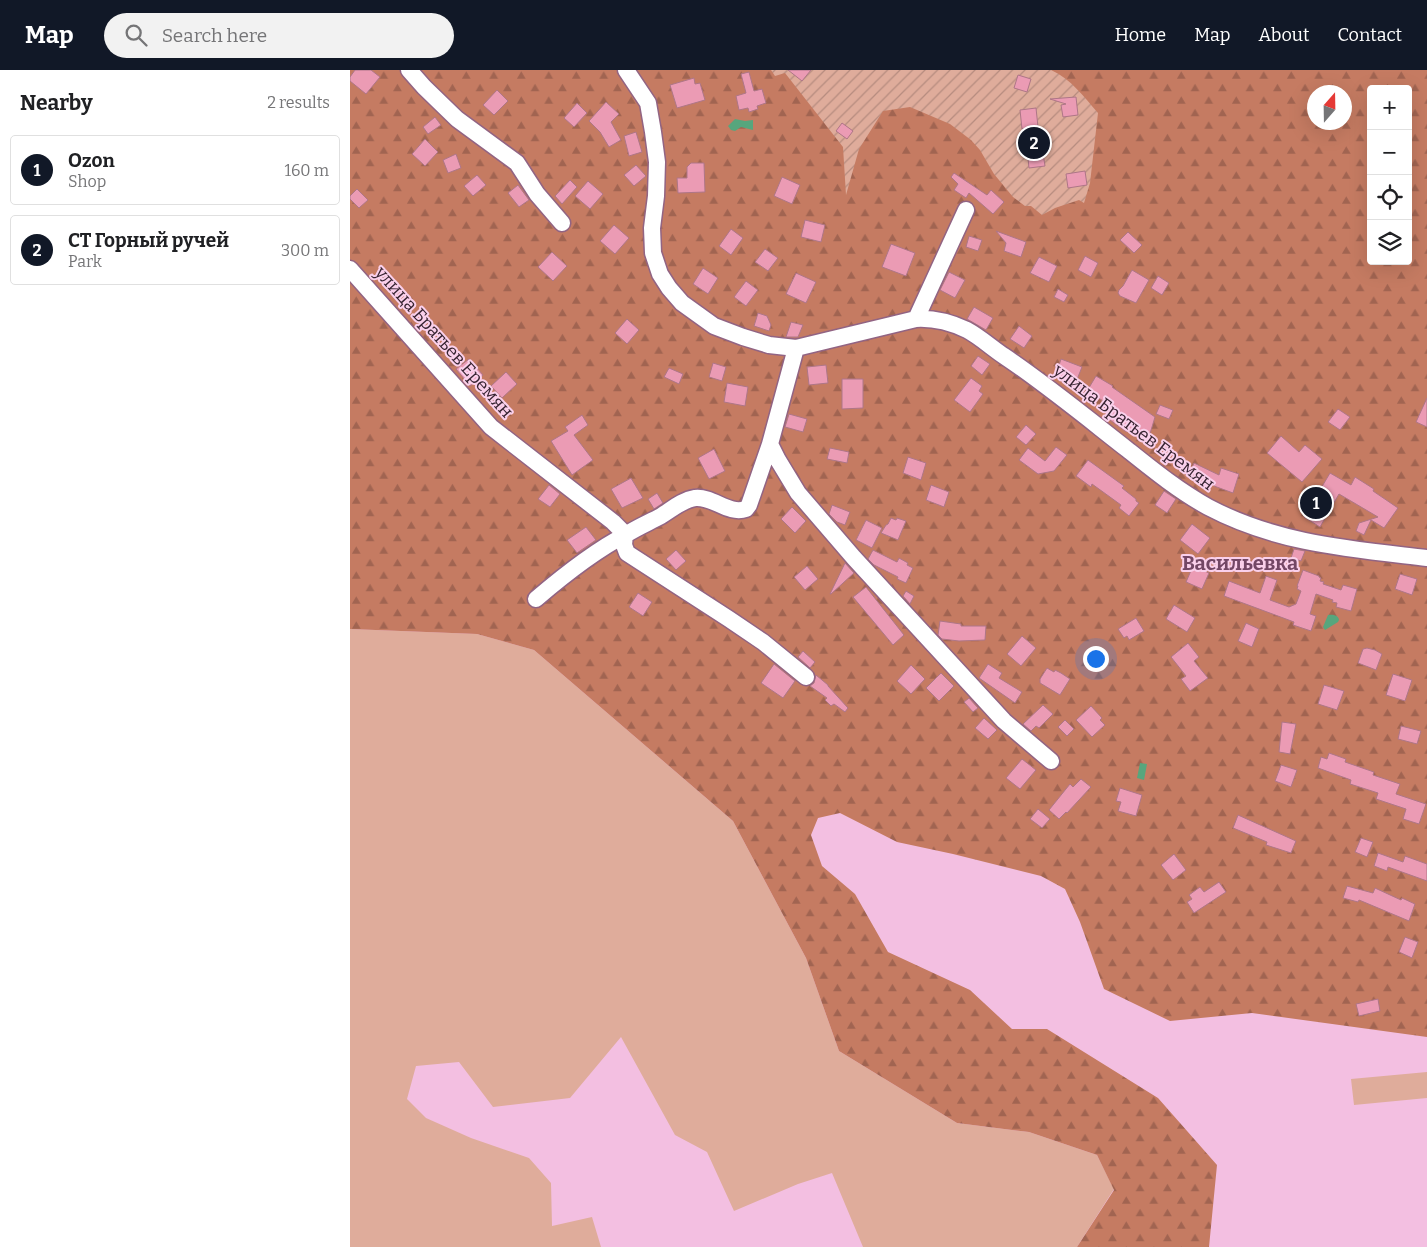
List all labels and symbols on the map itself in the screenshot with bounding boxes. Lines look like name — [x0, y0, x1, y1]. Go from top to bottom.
north arrow — [1307, 85, 1352, 130]
pin: 2 — [1018, 124, 1050, 162]
street label: улица Братьев Еремян — [370, 261, 518, 422]
street label: улица Братьев Еремян — [1048, 359, 1219, 495]
pin: 1 — [1300, 484, 1332, 522]
district label: Васильевка — [1182, 551, 1298, 575]
your location — [1083, 646, 1109, 672]

